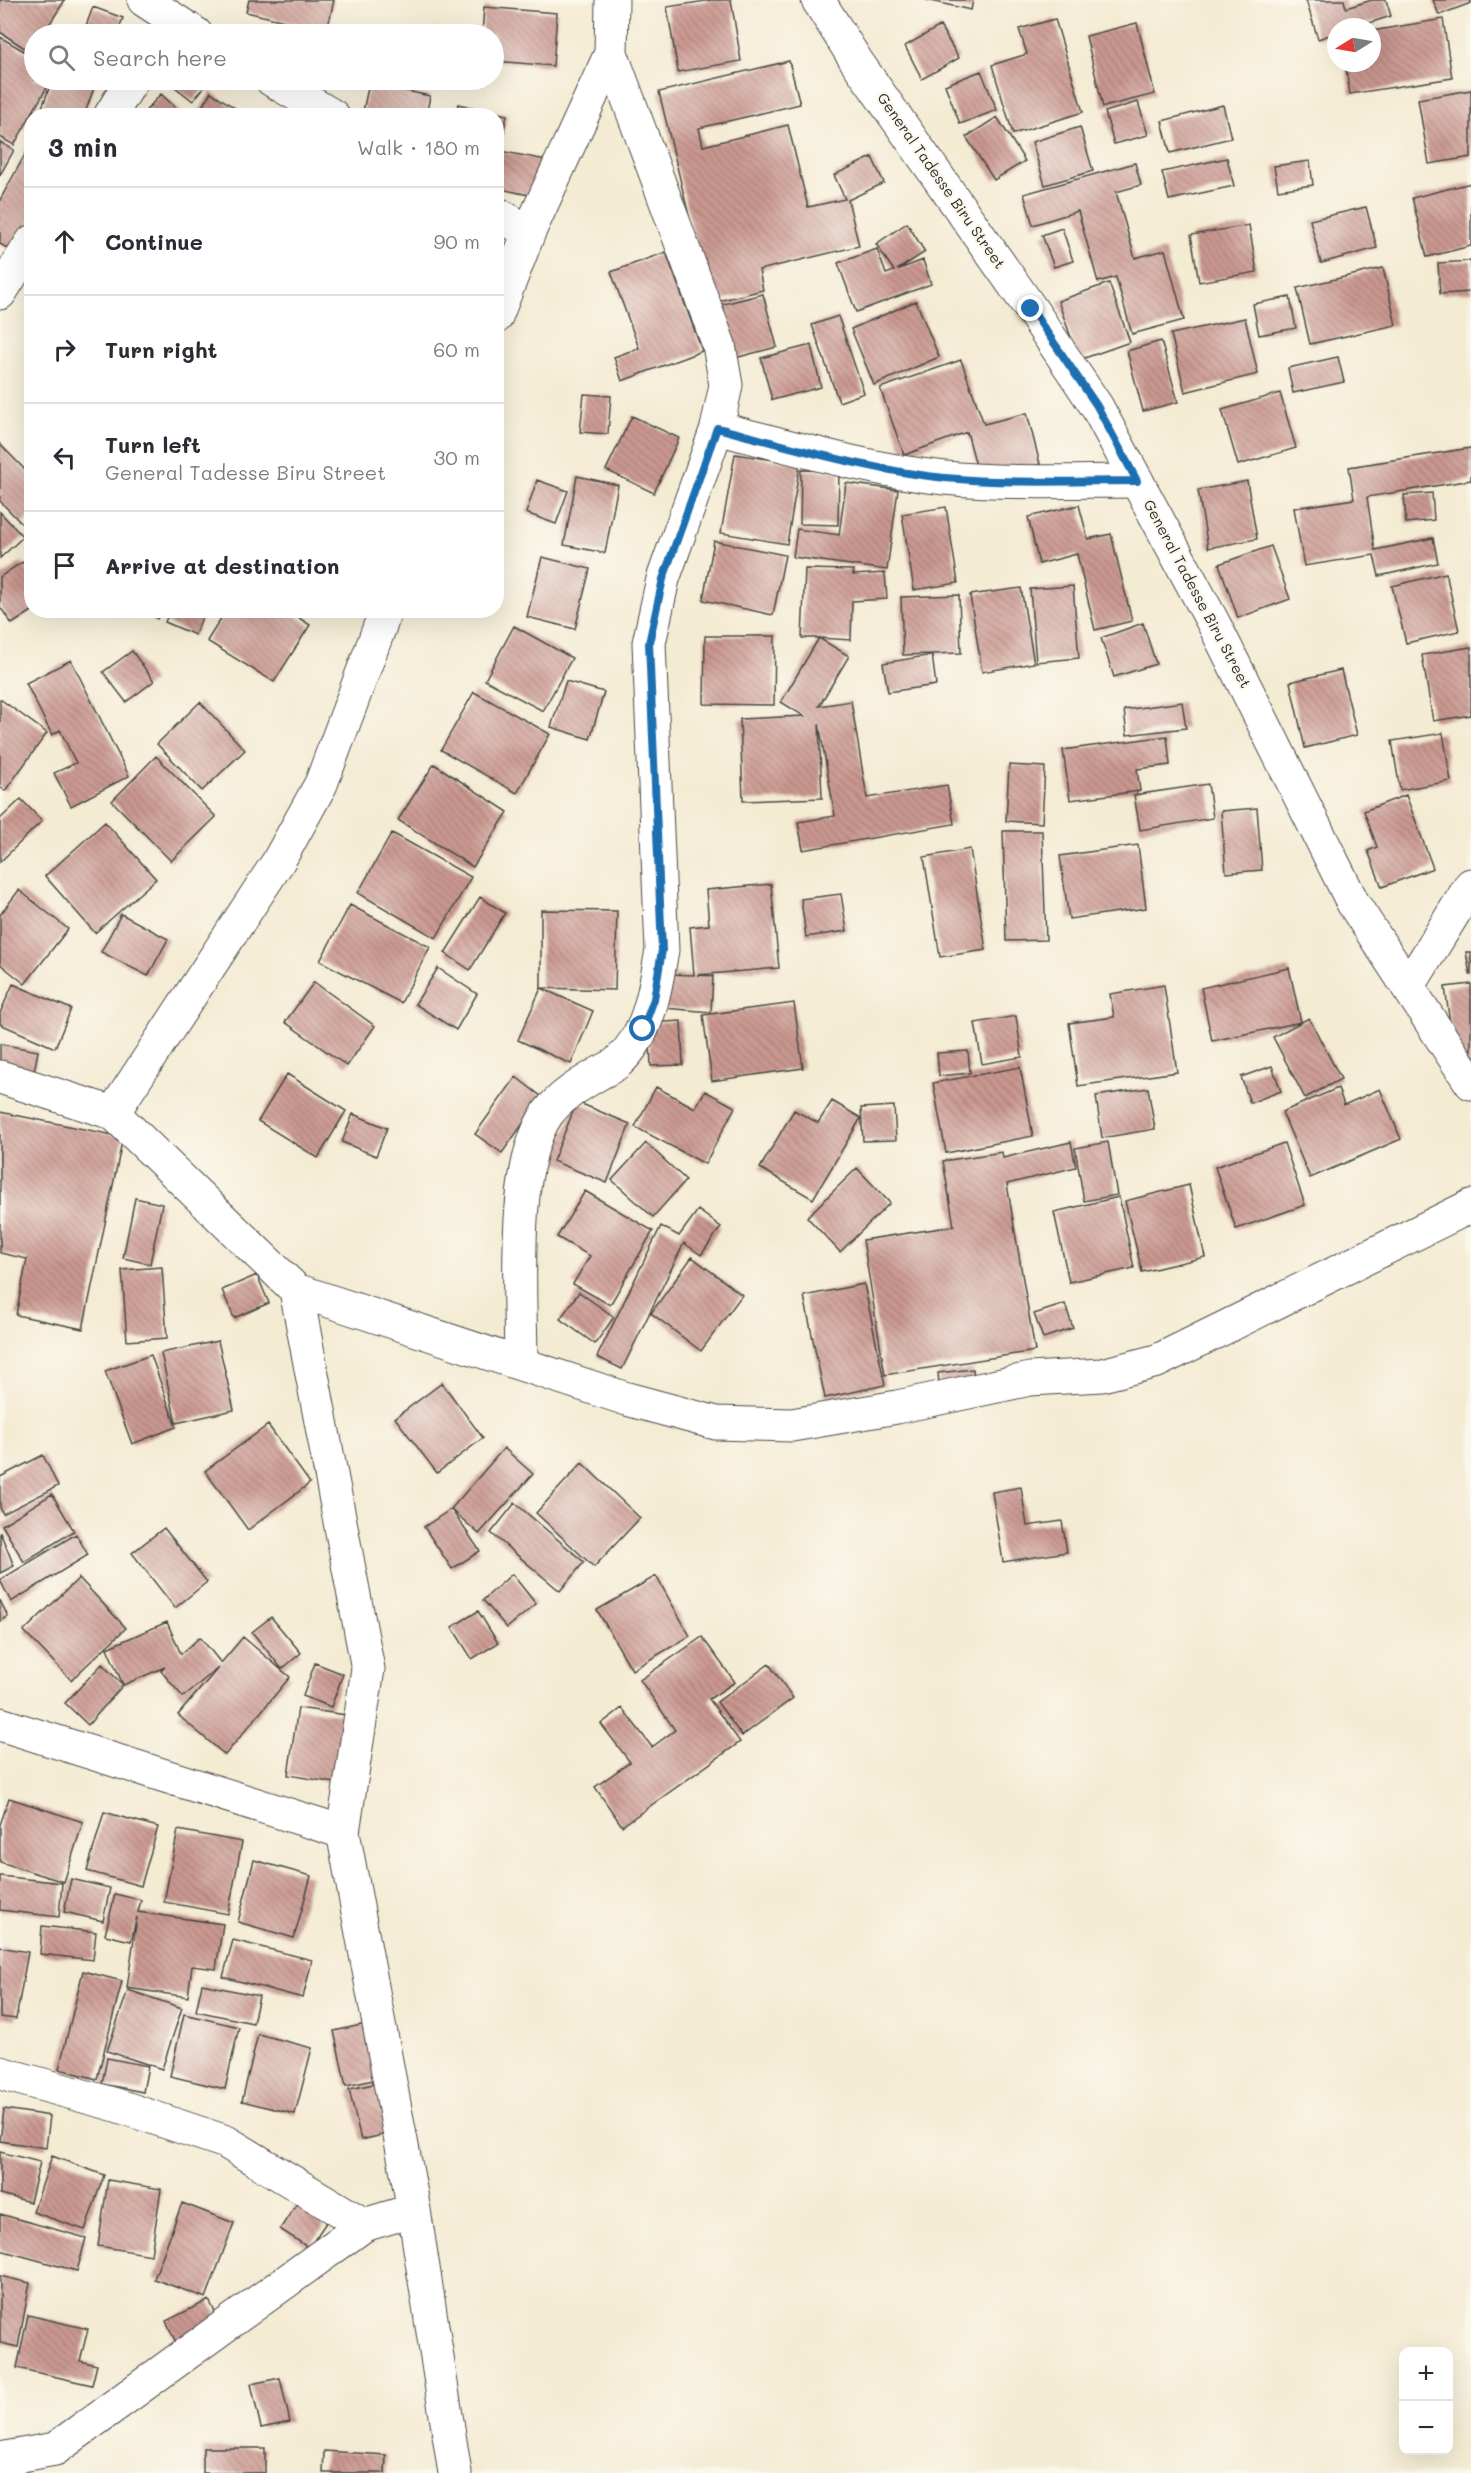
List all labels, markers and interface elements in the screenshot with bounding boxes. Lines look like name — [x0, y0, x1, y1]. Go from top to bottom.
north arrow — [1327, 18, 1381, 72]
search box — [24, 24, 504, 90]
icon: search — [45, 41, 78, 74]
text: Search here — [93, 43, 227, 72]
street label: General Tadesse Biru Street — [873, 88, 1010, 272]
text: 3 min — [48, 130, 117, 164]
text: Walk · 180 m — [357, 134, 480, 160]
icon: ahead — [48, 225, 81, 258]
text: Continue — [105, 227, 203, 256]
text: 90 m — [434, 228, 480, 254]
route end — [1017, 295, 1043, 321]
icon: right — [48, 333, 81, 366]
text: Turn right — [105, 335, 217, 364]
text: 60 m — [433, 336, 480, 362]
text: Turn left — [105, 430, 201, 459]
icon: left — [48, 441, 81, 474]
text: 30 m — [434, 444, 480, 470]
text: General Tadesse Biru Street — [105, 459, 386, 485]
street label: General Tadesse Biru Street — [1140, 496, 1256, 691]
icon: arrive — [48, 549, 81, 582]
text: Arrive at destination — [105, 551, 340, 580]
route start — [629, 1015, 655, 1041]
map controls — [1399, 2347, 1453, 2455]
button: + — [1399, 2347, 1453, 2401]
button: − — [1399, 2401, 1453, 2455]

